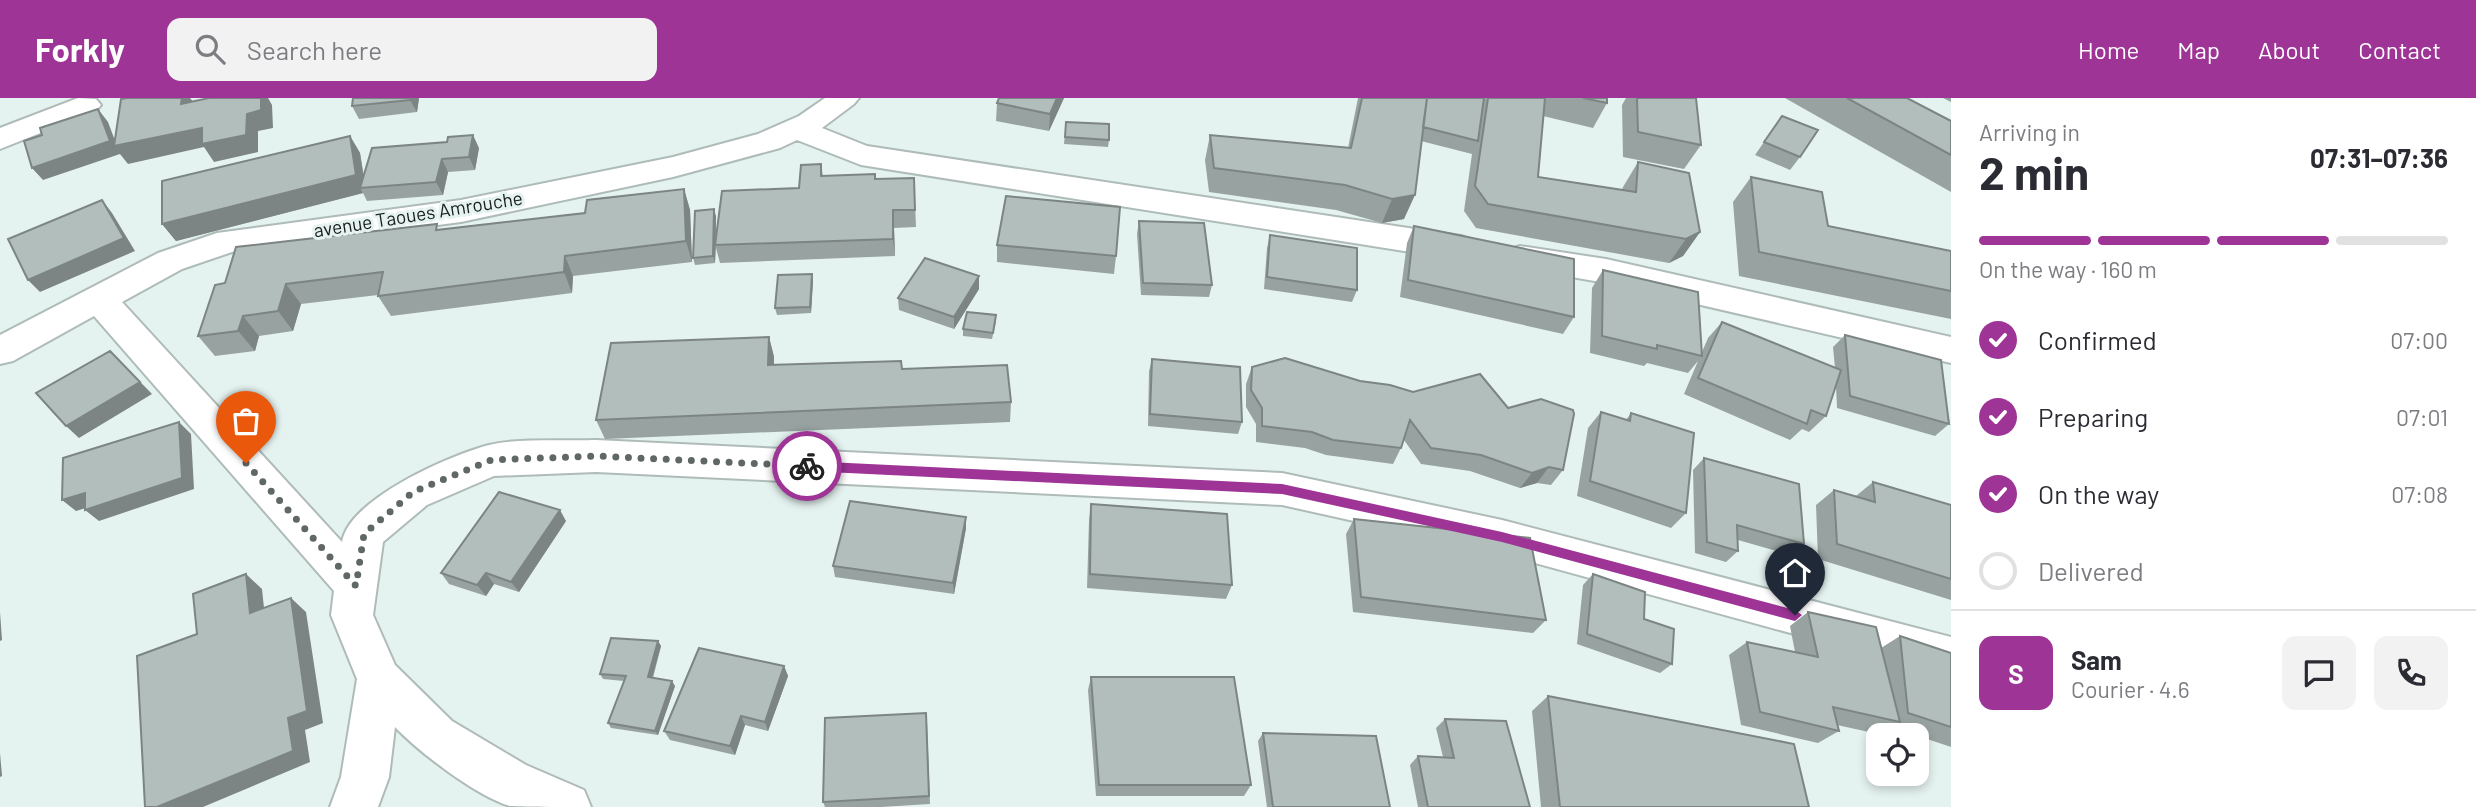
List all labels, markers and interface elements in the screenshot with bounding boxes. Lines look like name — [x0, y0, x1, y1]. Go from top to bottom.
search box — [167, 18, 657, 81]
text: Forkly — [35, 29, 125, 69]
icon: search — [191, 30, 229, 68]
text: Search here — [247, 34, 382, 65]
text: Home — [2078, 35, 2139, 64]
text: Map — [2177, 35, 2220, 64]
text: About — [2258, 35, 2320, 64]
text: Contact — [2358, 35, 2441, 64]
text: Arriving in — [1979, 118, 2080, 146]
text: 07:31–07:36 — [2310, 142, 2448, 173]
text: 2 min — [1979, 144, 2089, 199]
street label: avenue Taoues Amrouche — [312, 186, 524, 241]
text: On the way · 160 m — [1979, 255, 2157, 283]
icon: check — [1979, 321, 2017, 359]
text: Confirmed — [2038, 324, 2157, 355]
text: 07:00 — [2390, 326, 2448, 354]
pin — [216, 391, 276, 463]
icon: check — [1979, 398, 2017, 436]
text: Preparing — [2038, 401, 2148, 432]
icon: bag — [227, 402, 265, 440]
text: 07:01 — [2396, 403, 2448, 431]
courier — [772, 431, 842, 501]
icon: bike — [788, 447, 826, 485]
icon: check — [1979, 475, 2017, 513]
text: On the way — [2038, 478, 2159, 509]
text: 07:08 — [2391, 480, 2448, 508]
pin — [1765, 543, 1825, 615]
icon: home — [1776, 554, 1814, 592]
text: Delivered — [2038, 555, 2144, 586]
button: chat — [2282, 636, 2356, 710]
button: phone — [2374, 636, 2448, 710]
text: Sam — [2071, 644, 2122, 675]
text: S — [2008, 658, 2024, 689]
text: Courier · 4.6 — [2071, 675, 2190, 703]
map controls — [1866, 723, 1929, 786]
button: locate — [1866, 723, 1929, 786]

